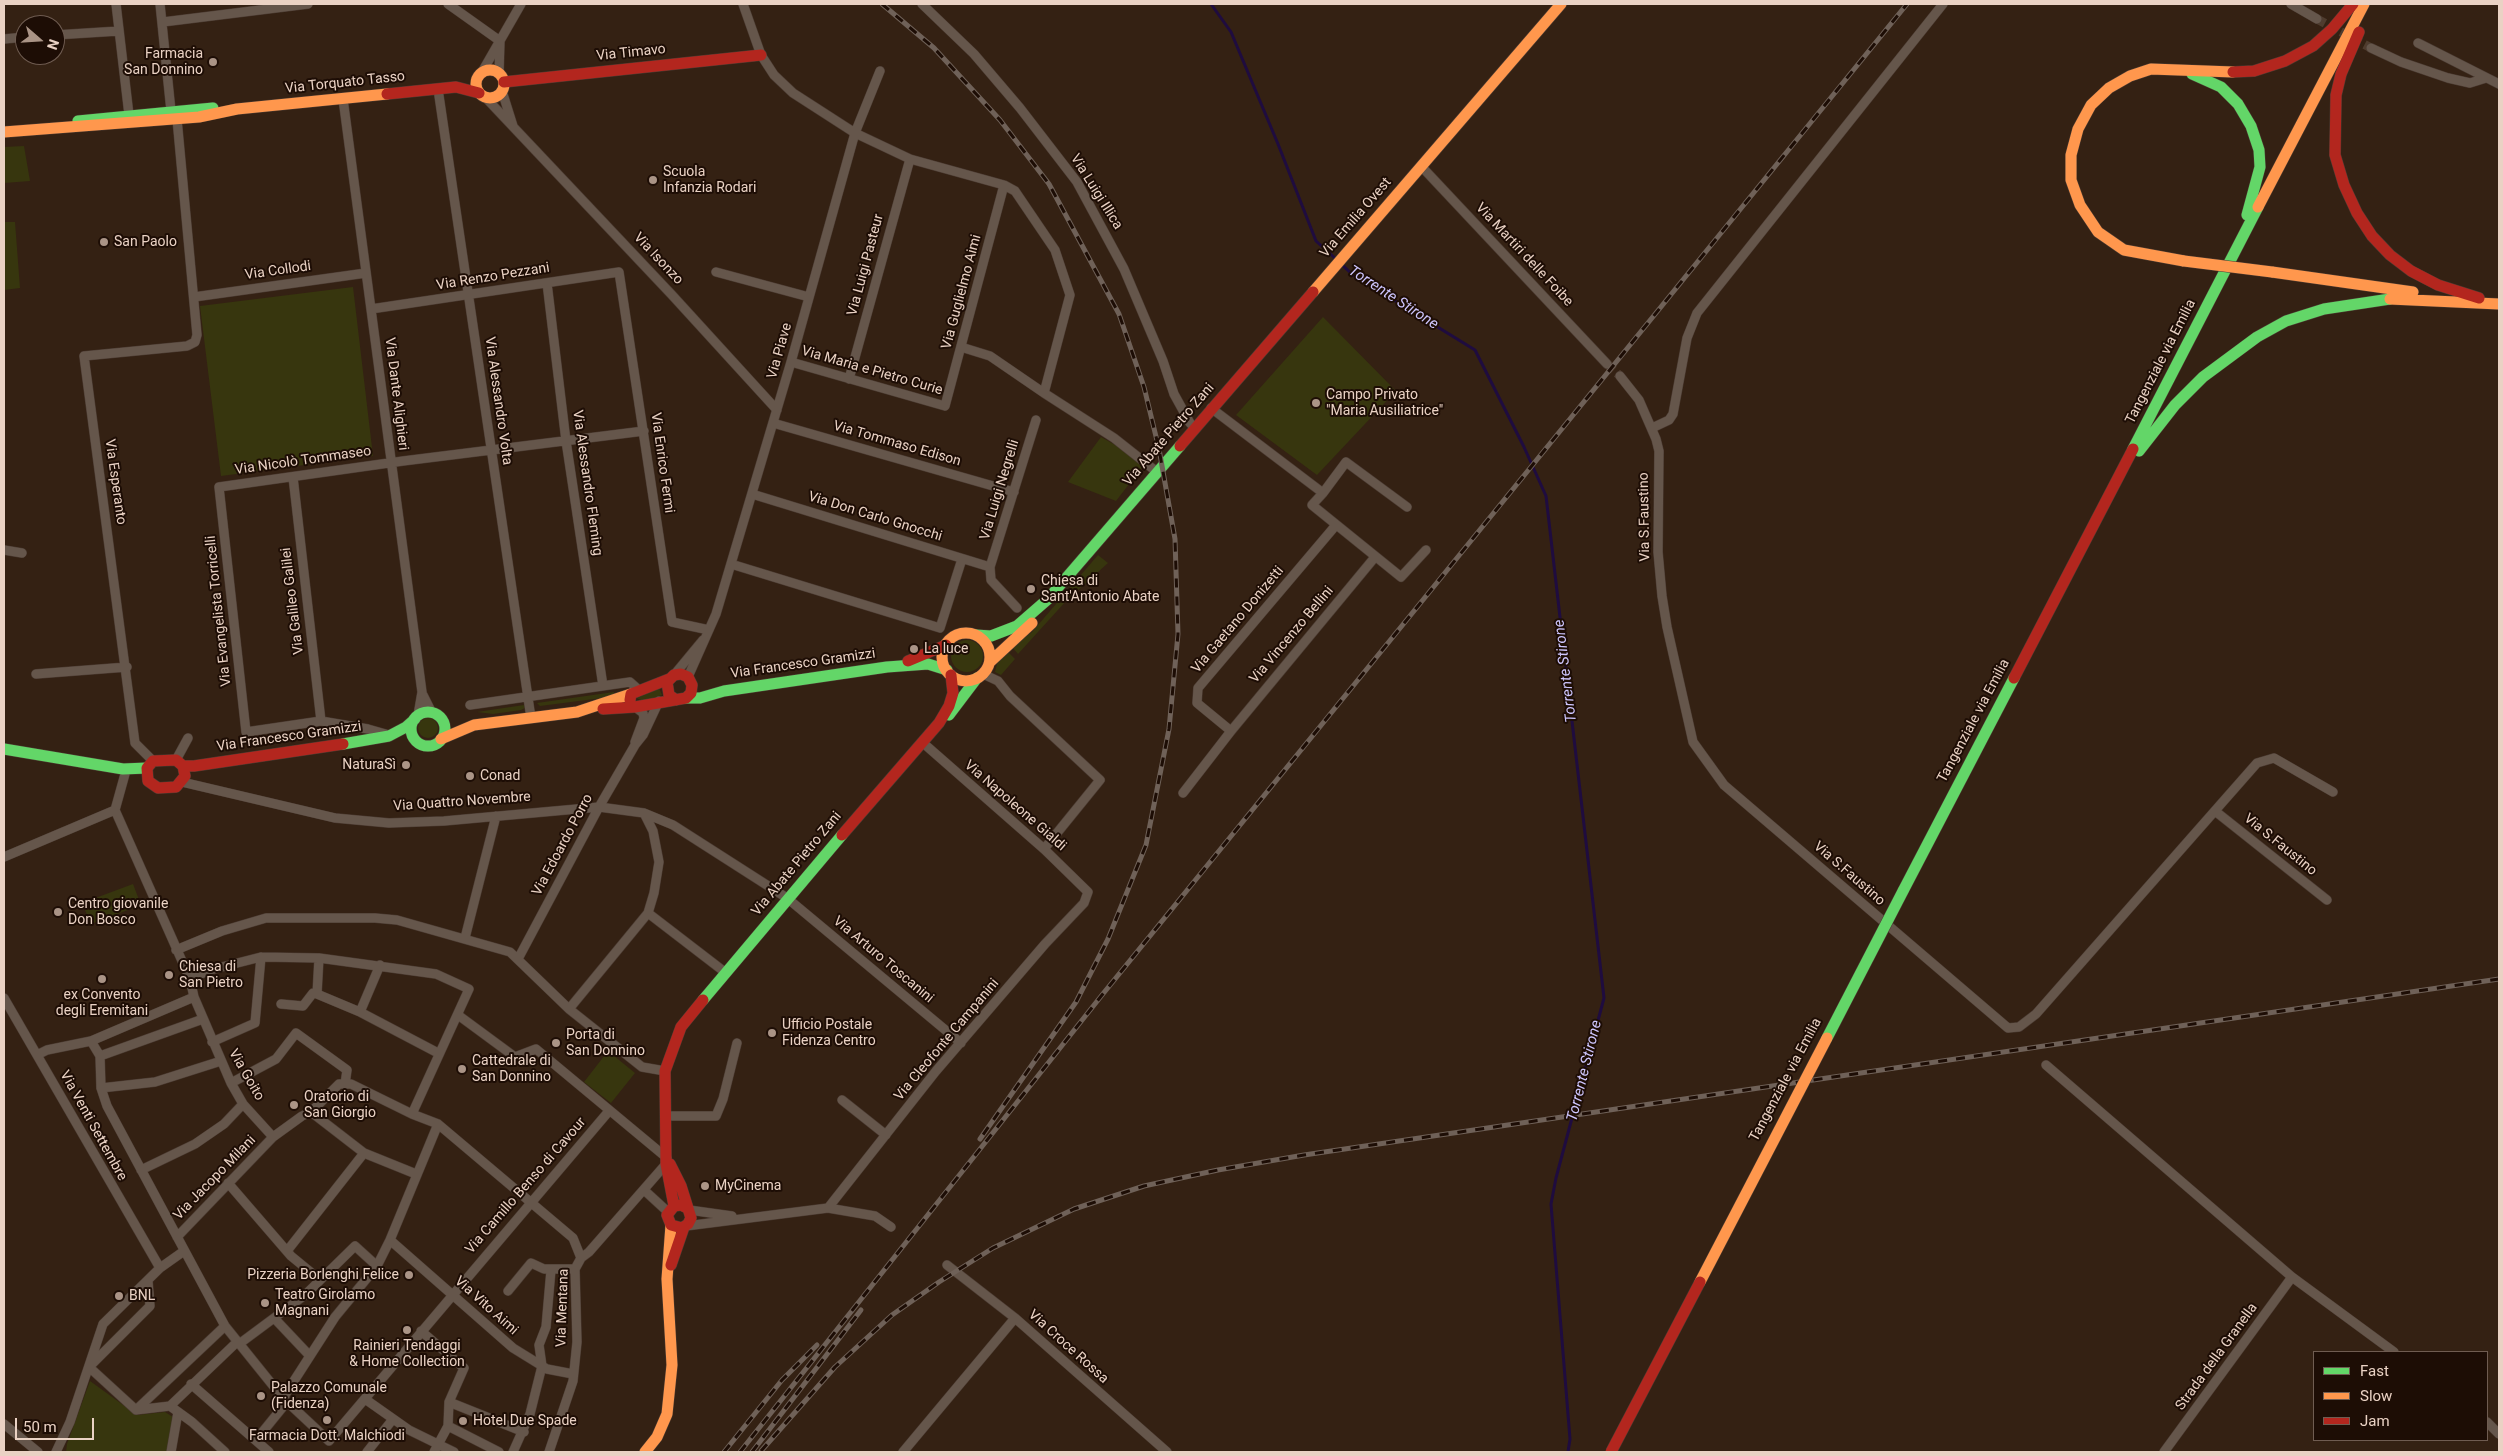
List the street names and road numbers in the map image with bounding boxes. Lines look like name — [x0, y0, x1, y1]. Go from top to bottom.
street label: Via Timavo — [596, 41, 666, 65]
street label: Via Torquato Tasso — [284, 68, 406, 98]
street label: Via Luigi Illica — [1066, 151, 1126, 233]
street label: Via Emilia Ovest — [1317, 175, 1395, 261]
street label: Via Martiri delle Foibe — [1472, 200, 1576, 310]
street label: Via Luigi Pasteur — [844, 212, 888, 318]
street label: Via Isonzo — [630, 230, 686, 288]
street label: Via Guglielmo Aimi — [939, 233, 985, 351]
street label: Via Collodi — [244, 258, 312, 284]
street label: Via Renzo Pezzani — [435, 260, 551, 294]
street label: Tangenziale via Emilia — [2122, 297, 2200, 427]
street label: Via Piave — [764, 321, 796, 381]
street label: Via Dante Alighieri — [381, 336, 411, 452]
street label: Via Alessandro Volta — [481, 336, 515, 466]
street label: Via Maria e Pietro Curie — [799, 343, 945, 399]
street label: Via Abate Pietro Zani — [1120, 380, 1218, 490]
street label: Via Alessandro Fleming — [568, 409, 606, 557]
street label: Via Enrico Fermi — [647, 412, 677, 514]
street label: Via Tommaso Edison — [831, 418, 963, 470]
street label: Via Esperanto — [101, 438, 129, 526]
street label: Via Luigi Negrelli — [977, 438, 1023, 542]
street label: Via Nicolò Tommaseo — [234, 443, 372, 479]
street label: Via S.Faustino — [1636, 472, 1654, 562]
street label: Via Don Carlo Gnocchi — [806, 489, 944, 545]
street label: Via Evangelista Torricelli — [203, 535, 235, 687]
street label: Via Galileo Galilei — [278, 546, 308, 656]
street label: Via Gaetano Donizetti — [1188, 563, 1288, 677]
street label: Via Vincenzo Bellini — [1246, 583, 1338, 687]
street label: Via Francesco Gramizzi — [729, 646, 877, 682]
street label: Tangenziale via Emilia — [1934, 656, 2014, 786]
street label: Via Francesco Gramizzi — [215, 719, 363, 755]
street label: Via Napoleone Gialdi — [961, 757, 1069, 855]
street label: Via Quattro Novembre — [393, 789, 531, 815]
street label: Via Edoardo Porro — [529, 791, 597, 899]
street label: Via Abate Pietro Zani — [748, 808, 846, 920]
street label: Via S.Faustino — [2240, 810, 2320, 880]
street label: Via S.Faustino — [1810, 838, 1888, 910]
street label: Via Arturo Toscanini — [829, 913, 937, 1007]
street label: Via Cleofonte Campanini — [891, 976, 1003, 1104]
street label: Tangenziale via Emilia — [1746, 1015, 1826, 1145]
street label: Via Goito — [225, 1046, 267, 1104]
street label: Via Venti Settembre — [56, 1068, 130, 1184]
street label: Via Camillo Benso di Cavour — [462, 1114, 590, 1258]
street label: Via Jacopo Milani — [170, 1132, 260, 1224]
street label: Via Mentana — [553, 1269, 573, 1347]
street label: Via Vito Aimi — [451, 1273, 521, 1339]
street label: Strada della Granella — [2172, 1300, 2262, 1414]
street label: Via Croce Rossa — [1024, 1307, 1112, 1387]

